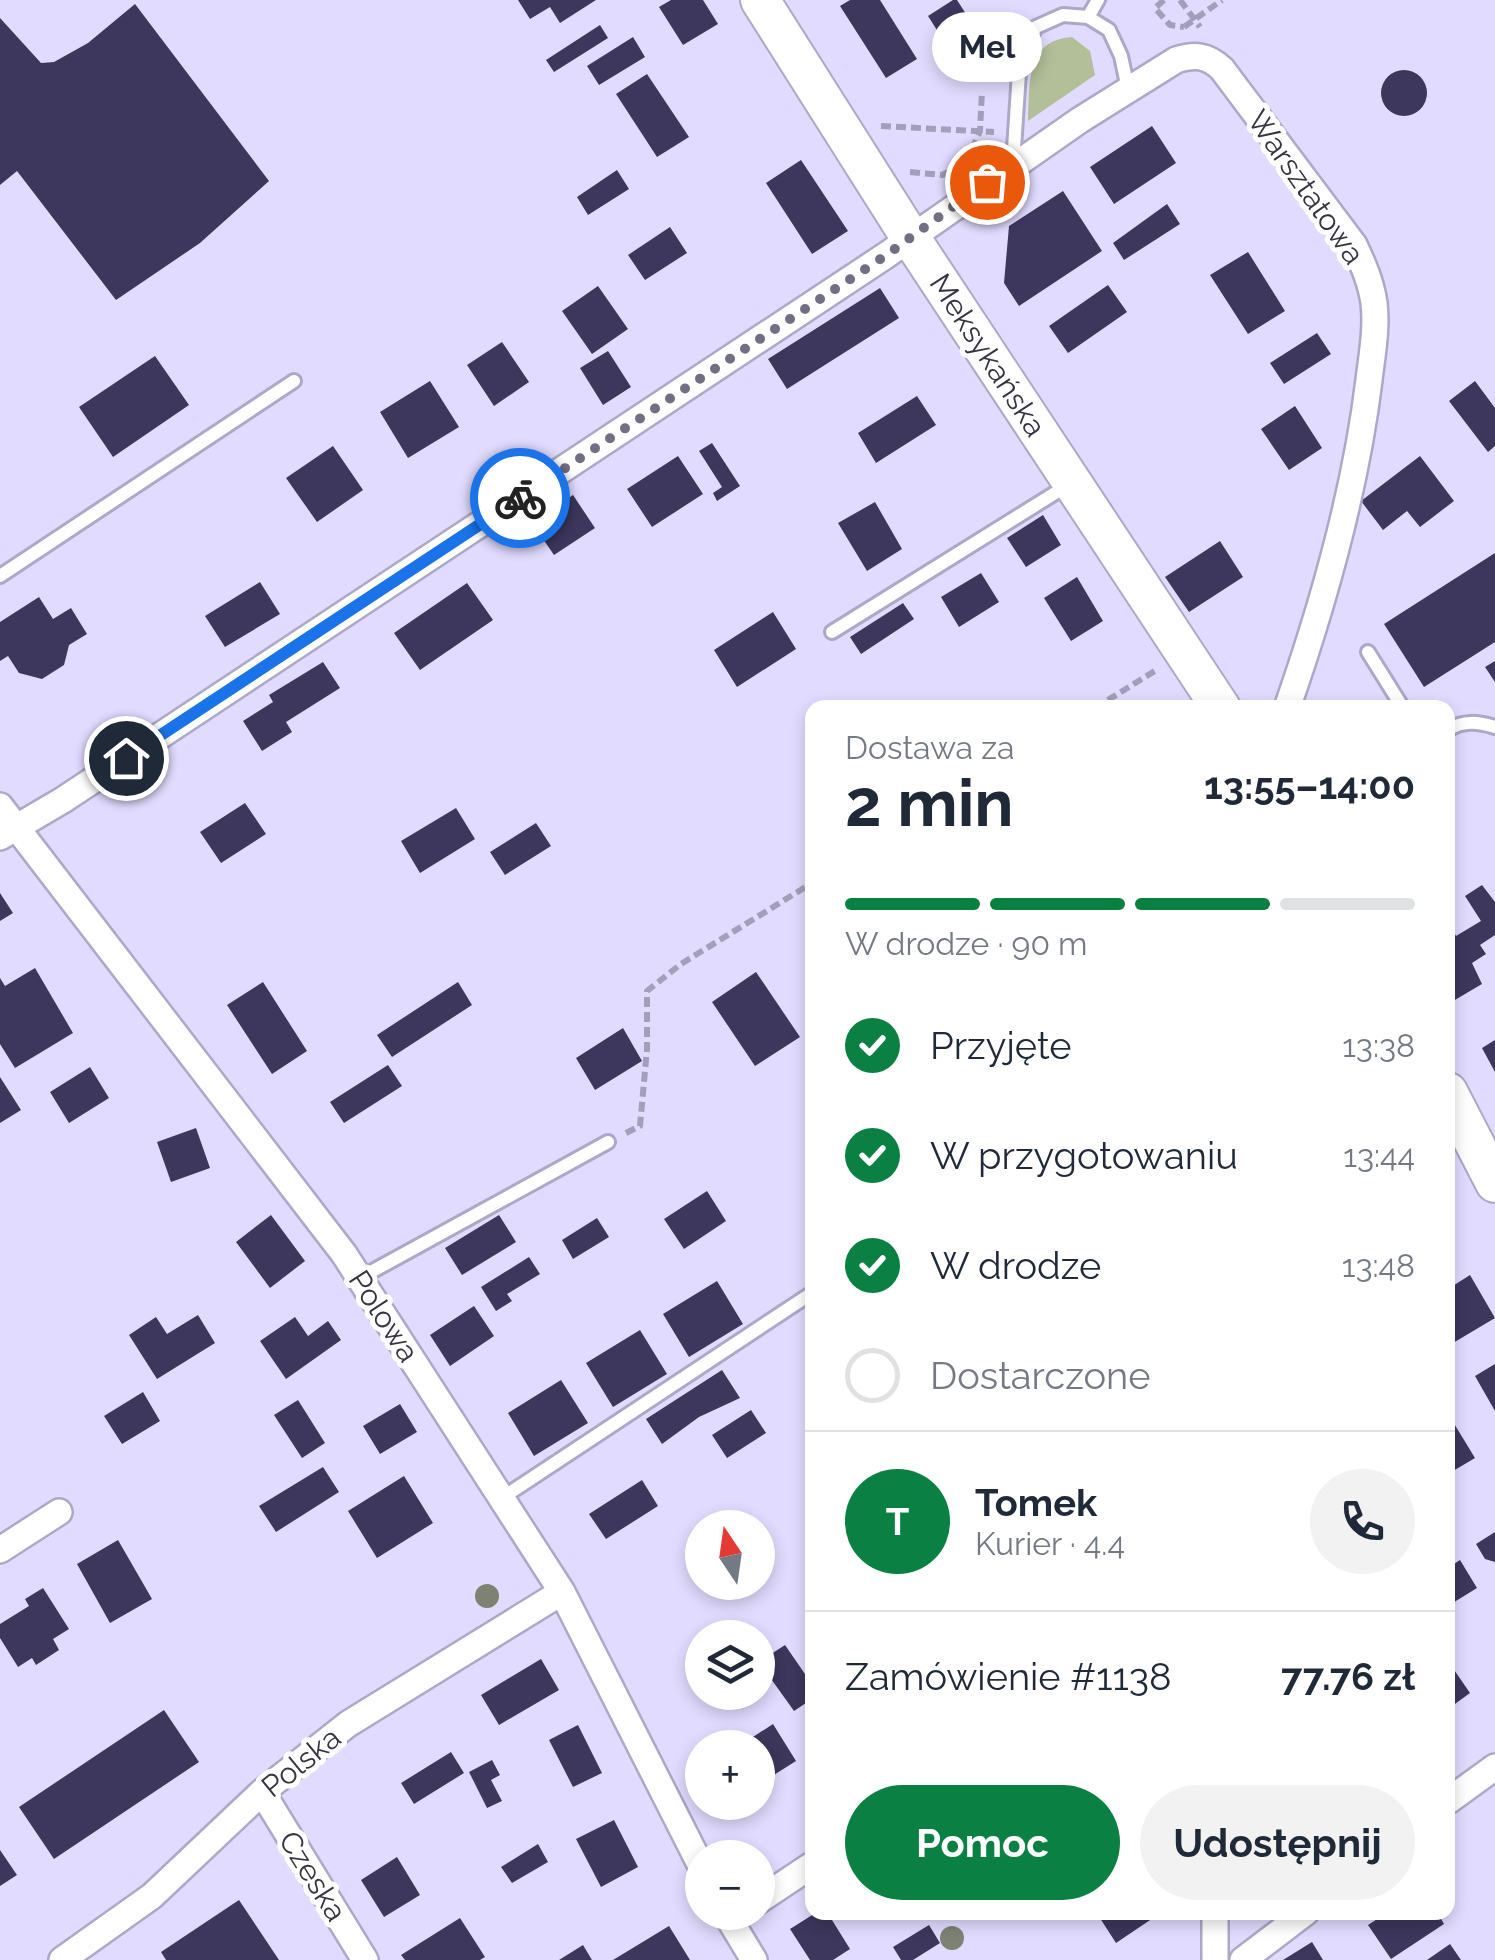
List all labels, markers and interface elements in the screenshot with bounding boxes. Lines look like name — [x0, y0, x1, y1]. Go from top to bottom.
callout: Mel — [932, 12, 1042, 82]
text: Mel — [959, 28, 1015, 65]
street label: Warsztatowa — [1240, 103, 1372, 271]
pin — [945, 140, 1030, 225]
icon: bag — [960, 155, 1015, 210]
street label: Meksykańska — [923, 267, 1053, 443]
courier — [470, 448, 570, 548]
icon: bike — [493, 471, 548, 526]
pin — [84, 716, 169, 801]
text: Dostawa za — [845, 729, 1014, 766]
icon: home — [99, 731, 154, 786]
text: 13:55–14:00 — [1204, 763, 1415, 808]
text: 2 min — [845, 765, 1014, 841]
text: W drodze · 90 m — [845, 925, 1088, 962]
icon: check — [845, 1018, 900, 1073]
text: Przyjęte — [930, 1023, 1072, 1068]
text: 13:38 — [1342, 1027, 1415, 1064]
icon: check — [845, 1128, 900, 1183]
text: W przygotowaniu — [930, 1133, 1238, 1178]
text: 13:44 — [1343, 1137, 1415, 1174]
icon: check — [845, 1238, 900, 1293]
text: W drodze — [930, 1243, 1101, 1288]
text: 13:48 — [1342, 1247, 1415, 1284]
street label: Polowa — [342, 1264, 426, 1368]
text: Dostarczone — [930, 1353, 1151, 1398]
button: phone — [1310, 1469, 1415, 1574]
text: Tomek — [975, 1480, 1097, 1525]
text: T — [886, 1499, 909, 1544]
north arrow — [685, 1510, 775, 1600]
map controls — [685, 1510, 775, 1930]
text: Kurier · 4.4 — [975, 1525, 1125, 1562]
button: layers — [685, 1620, 775, 1710]
text: Zamówienie #1138 — [845, 1654, 1172, 1699]
text: 77.76 zł — [1281, 1654, 1415, 1699]
street label: Polska — [255, 1720, 347, 1804]
button: + — [685, 1730, 775, 1820]
button: Pomoc — [845, 1785, 1120, 1900]
button: Udostępnij — [1140, 1785, 1415, 1900]
street label: Czeska — [272, 1825, 354, 1927]
button: − — [685, 1840, 775, 1930]

